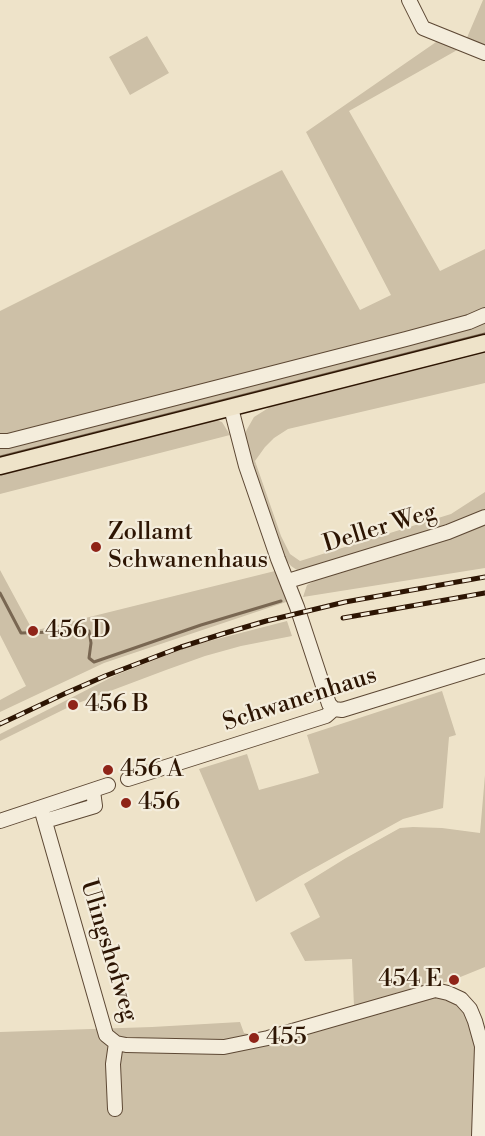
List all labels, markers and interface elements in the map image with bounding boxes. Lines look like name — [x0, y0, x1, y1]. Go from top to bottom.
street label: Deller Weg — [320, 498, 440, 560]
place label: Zollamt Schwanenhaus — [108, 519, 268, 575]
marker: Zollamt Schwanenhaus — [89, 540, 103, 554]
place label: 456 D — [45, 617, 111, 645]
marker: 456 D — [26, 624, 40, 638]
street label: Schwanenhaus — [219, 662, 381, 738]
place label: 456 B — [85, 691, 149, 719]
marker: 456 B — [66, 698, 80, 712]
place label: 456 A — [120, 756, 183, 784]
marker: 456 A — [101, 763, 115, 777]
place label: 456 — [138, 789, 180, 817]
marker: 456 — [119, 796, 133, 810]
street label: Ulingshofweg — [73, 877, 143, 1025]
place label: 454 E — [378, 966, 442, 994]
marker: 454 E — [447, 973, 461, 987]
place label: 455 — [266, 1024, 307, 1052]
marker: 455 — [247, 1031, 261, 1045]

